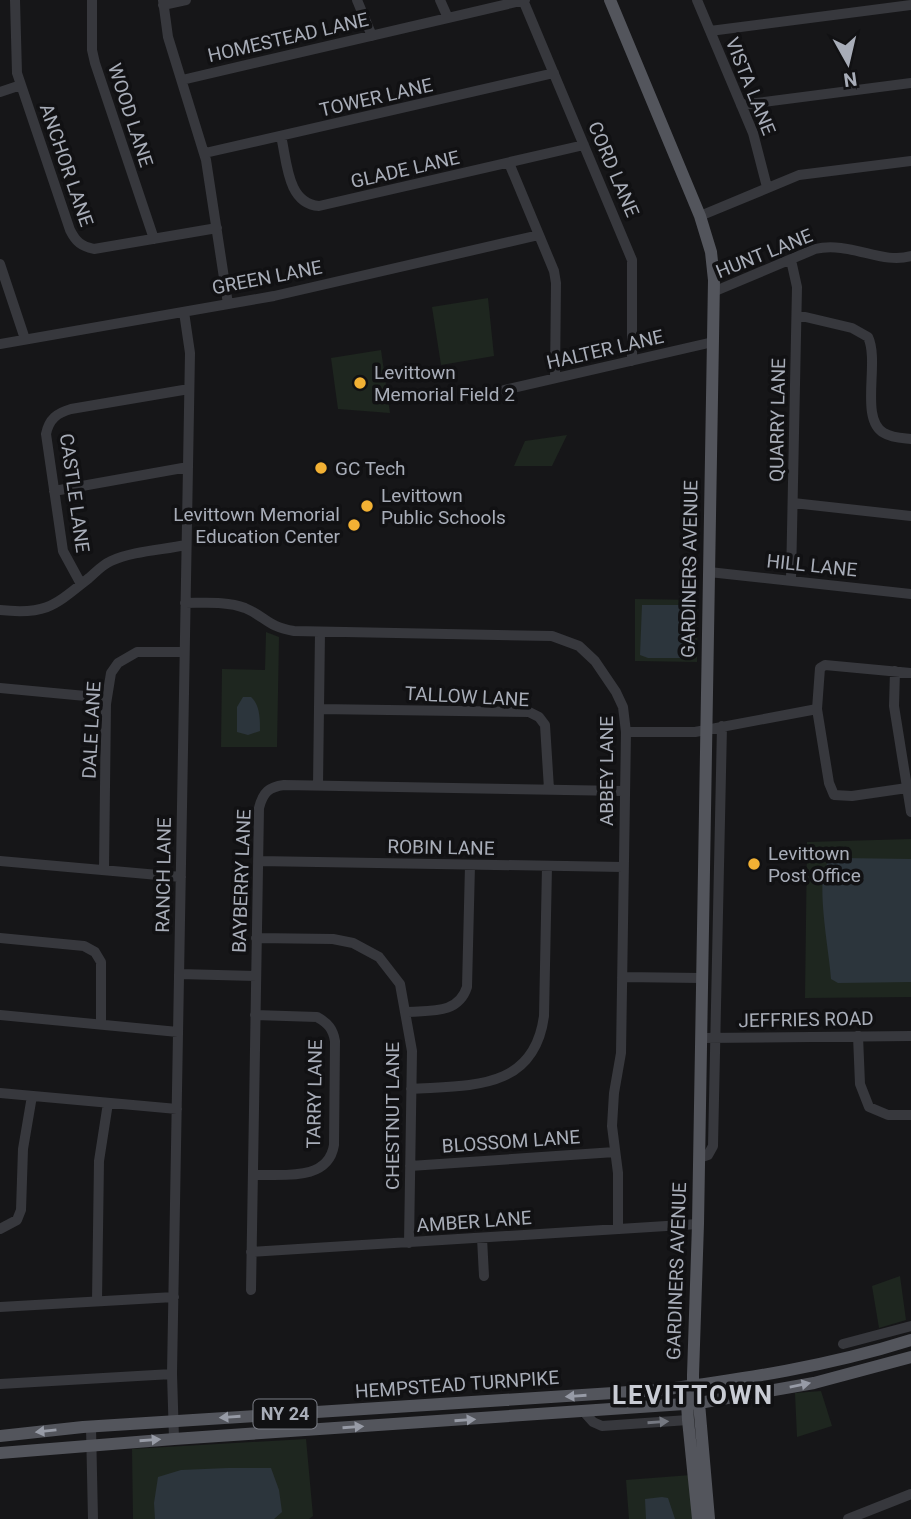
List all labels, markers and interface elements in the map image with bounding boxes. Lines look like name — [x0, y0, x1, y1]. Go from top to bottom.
street label: HOMESTEAD LANE — [206, 8, 371, 67]
north arrow — [813, 28, 883, 98]
street label: VISTA LANE — [721, 34, 781, 139]
street label: WOOD LANE — [103, 61, 158, 170]
text: N — [842, 67, 859, 92]
street label: TOWER LANE — [317, 73, 435, 122]
street label: ANCHOR LANE — [35, 101, 98, 230]
street label: CORD LANE — [583, 118, 644, 221]
street label: GLADE LANE — [349, 146, 462, 193]
street label: HUNT LANE — [713, 224, 816, 283]
street label: GREEN LANE — [210, 256, 324, 299]
street label: HALTER LANE — [544, 325, 666, 374]
street label: QUARRY LANE — [765, 358, 790, 482]
place label: Levittown Memorial Field 2 — [374, 361, 515, 406]
marker: Levittown Memorial Field 2 — [352, 375, 368, 391]
street label: CASTLE LANE — [55, 432, 94, 554]
place label: GC Tech — [335, 457, 406, 480]
marker: GC Tech — [313, 460, 329, 476]
street label: GARDINERS AVENUE — [676, 480, 703, 658]
place label: Levittown Public Schools — [381, 484, 506, 529]
marker: Levittown Public Schools — [359, 498, 375, 514]
place label: Levittown Memorial Education Center — [173, 503, 341, 548]
marker: Levittown Memorial Education Center — [346, 517, 362, 533]
street label: HILL LANE — [765, 549, 859, 582]
street label: DALE LANE — [77, 681, 106, 779]
street label: TALLOW LANE — [404, 682, 530, 711]
street label: ABBEY LANE — [595, 716, 618, 826]
street label: BAYBERRY LANE — [227, 809, 256, 953]
street label: RANCH LANE — [151, 817, 176, 933]
street label: ROBIN LANE — [387, 835, 495, 860]
place label: Levittown Post Office — [768, 842, 861, 887]
marker: Levittown Post Office — [746, 856, 762, 872]
street label: JEFFRIES ROAD — [738, 1007, 874, 1032]
street label: TARRY LANE — [302, 1039, 327, 1149]
street label: CHESTNUT LANE — [381, 1042, 404, 1190]
street label: BLOSSOM LANE — [441, 1125, 581, 1158]
street label: GARDINERS AVENUE — [662, 1182, 691, 1360]
street label: AMBER LANE — [416, 1206, 532, 1237]
street label: HEMPSTEAD TURNPIKE — [354, 1366, 560, 1403]
district label: LEVITTOWN — [612, 1380, 774, 1410]
one-way arrow — [789, 1380, 811, 1391]
one-way arrow — [565, 1390, 587, 1401]
road number: NY 24 — [254, 1400, 316, 1428]
one-way arrow — [219, 1412, 241, 1423]
one-way arrow — [455, 1414, 477, 1425]
one-way arrow — [647, 1416, 669, 1427]
one-way arrow — [342, 1422, 364, 1433]
one-way arrow — [34, 1426, 56, 1437]
one-way arrow — [139, 1435, 161, 1446]

